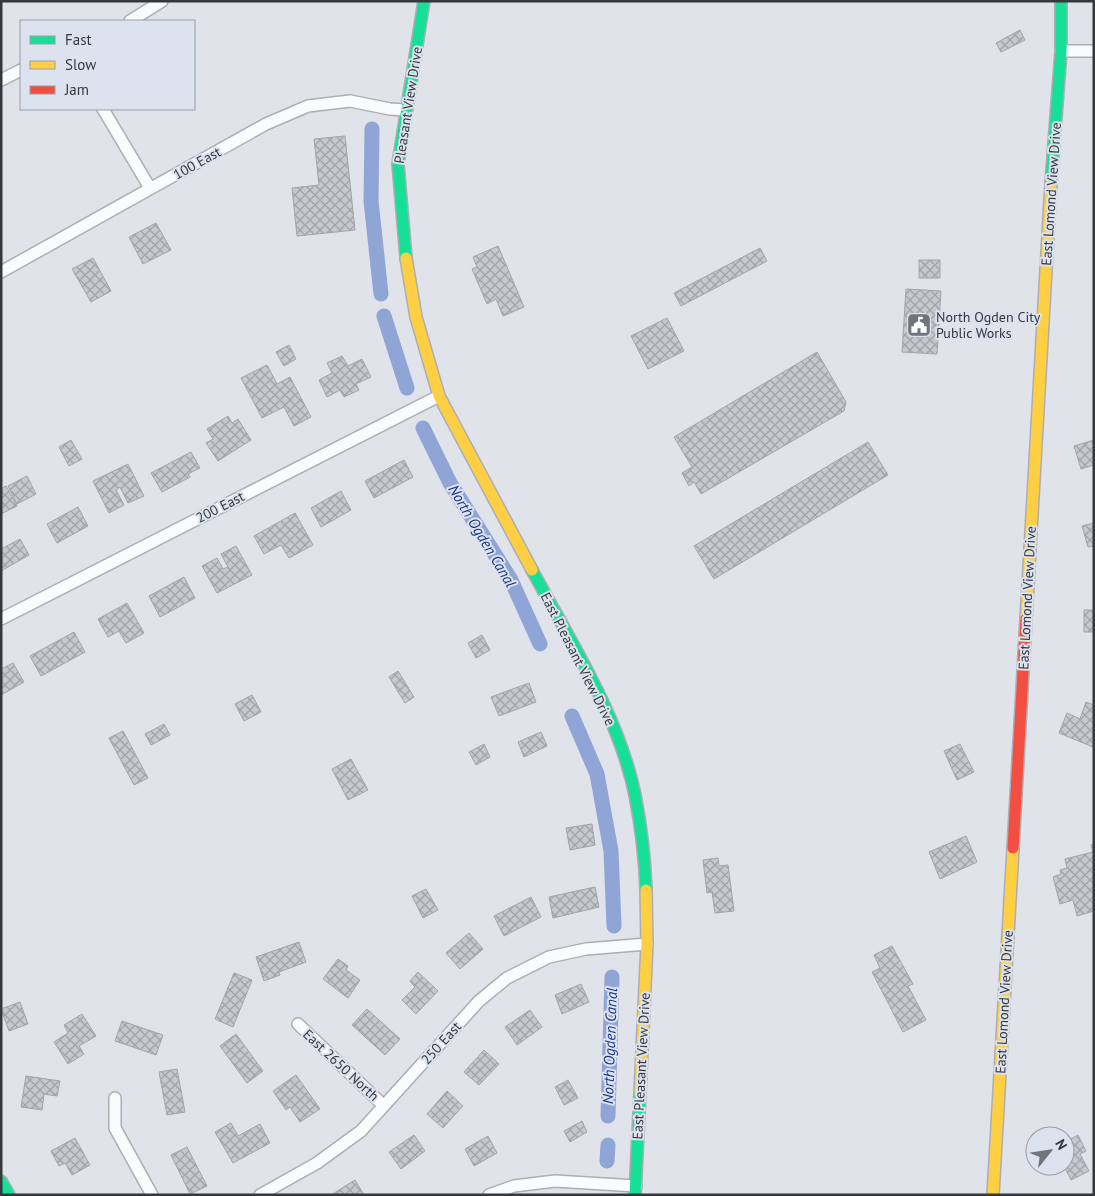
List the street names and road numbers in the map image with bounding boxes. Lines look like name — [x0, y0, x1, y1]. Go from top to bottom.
street label: Pleasant View Drive — [390, 45, 426, 165]
street label: East Lomond View Drive — [1037, 122, 1065, 266]
street label: 100 East — [170, 142, 224, 183]
street label: 200 East — [193, 487, 247, 527]
street label: East Lomond View Drive — [1014, 526, 1040, 670]
street label: East Pleasant View Drive — [537, 589, 619, 729]
street label: East Lomond View Drive — [991, 930, 1017, 1074]
street label: East Pleasant View Drive — [628, 992, 654, 1140]
street label: 250 East — [417, 1018, 465, 1068]
street label: East 2650 North — [299, 1025, 383, 1105]

